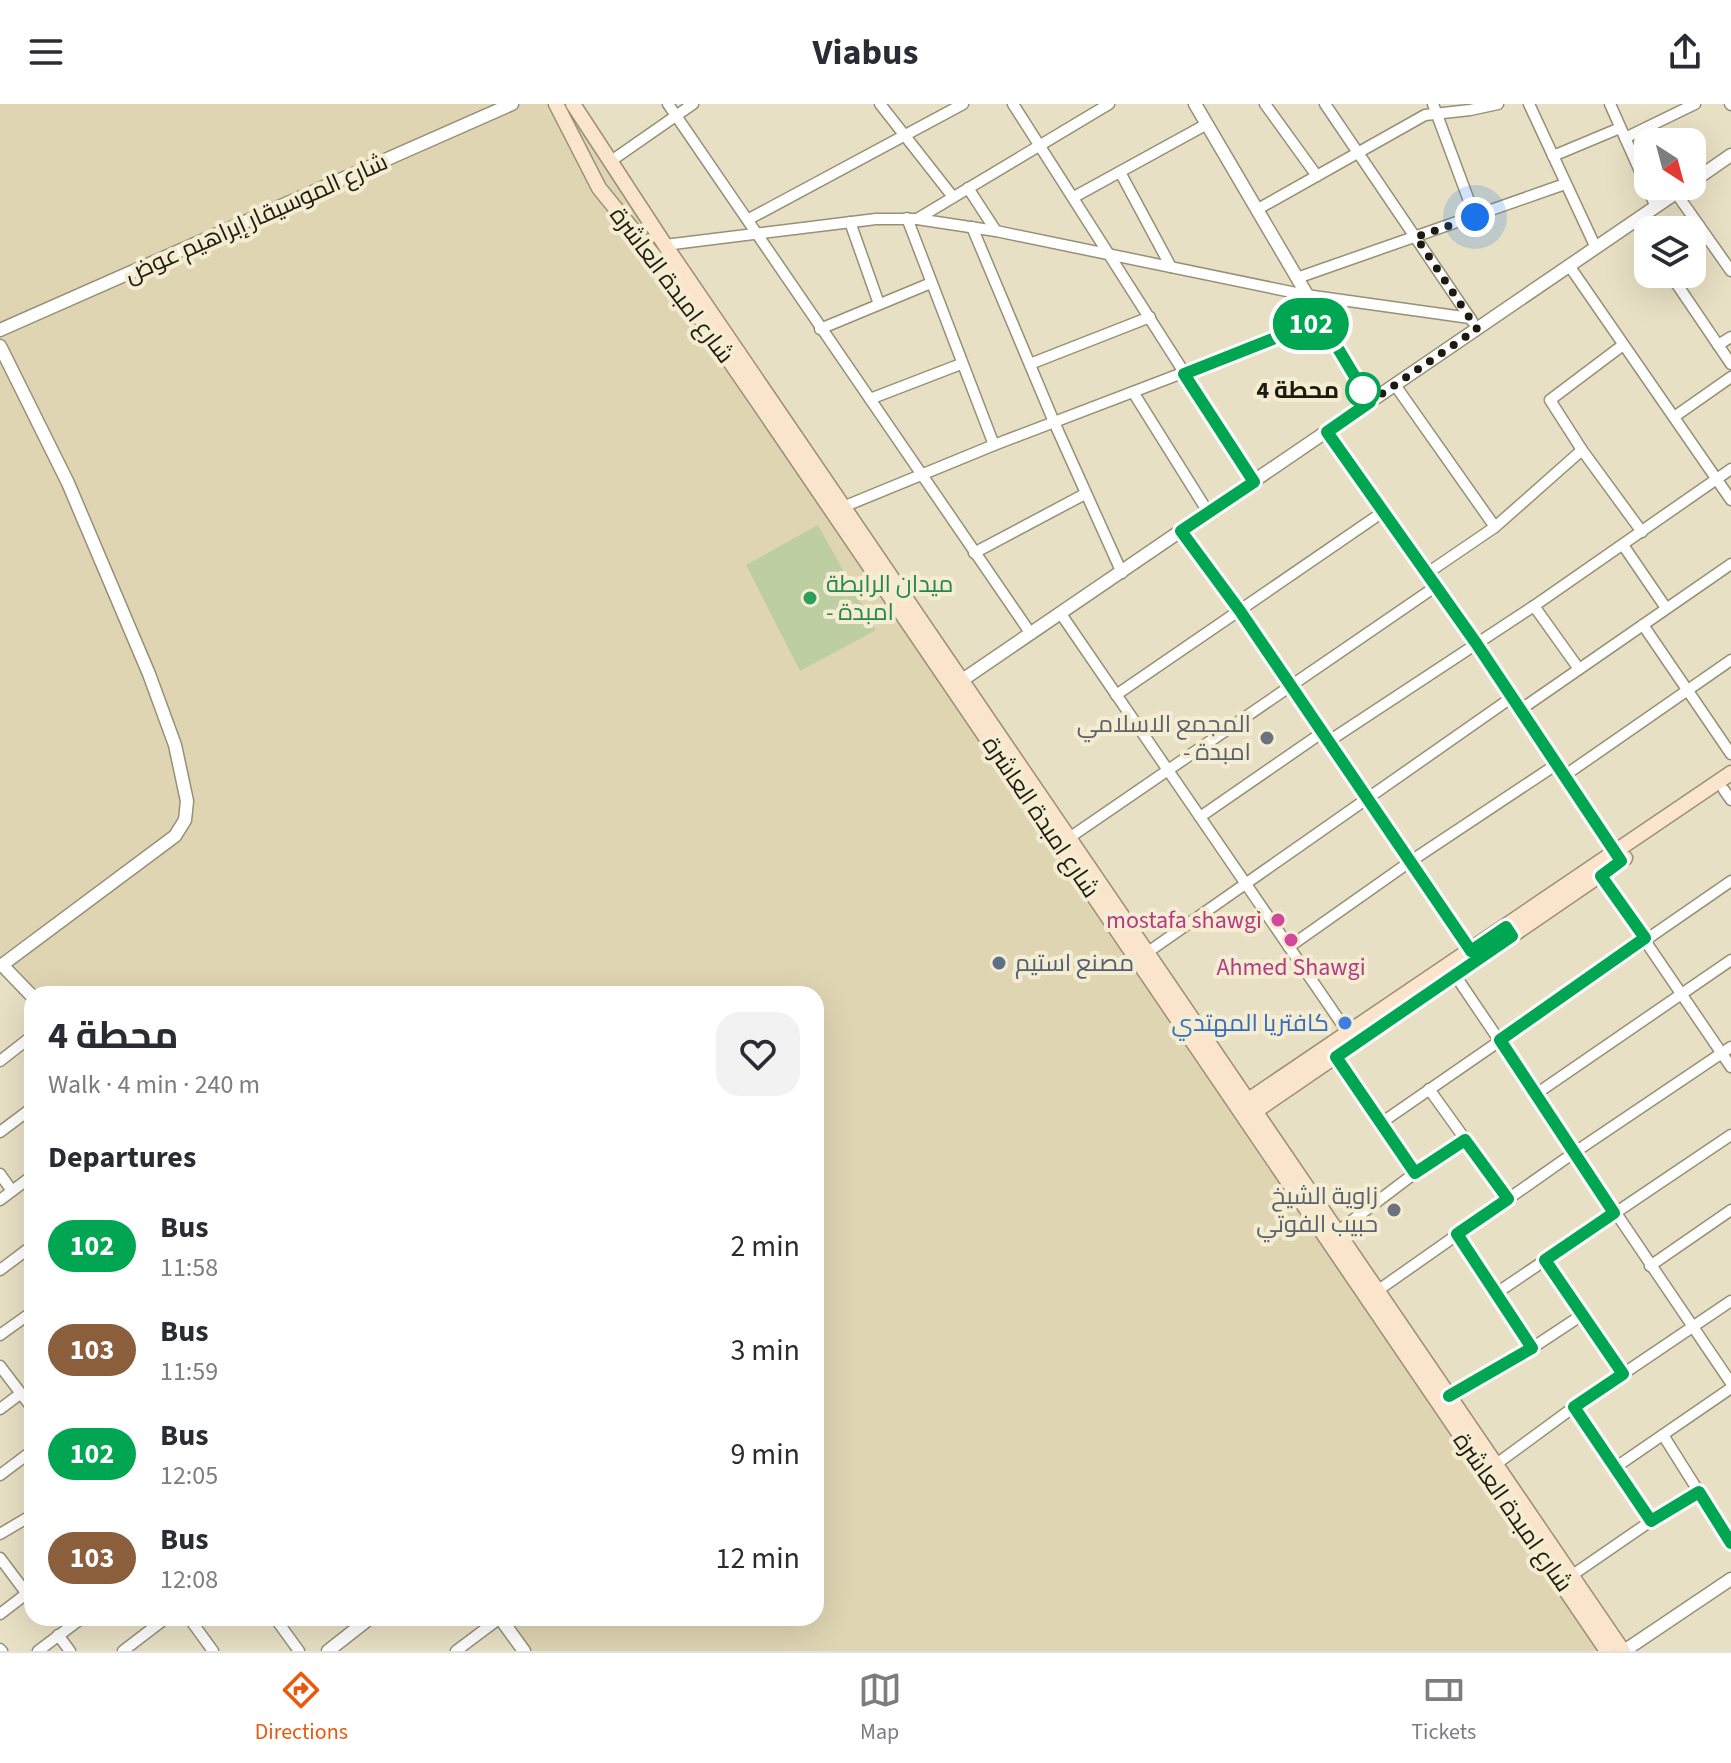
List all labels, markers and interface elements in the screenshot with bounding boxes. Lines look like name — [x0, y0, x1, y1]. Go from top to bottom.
text: Viabus — [813, 27, 918, 78]
icon: menu — [24, 30, 68, 74]
icon: share — [1663, 30, 1707, 74]
north arrow — [1634, 128, 1706, 200]
map controls — [1634, 128, 1706, 288]
street label: شارع الموسيقار إبراهيم عوض — [119, 145, 393, 292]
your location — [1455, 197, 1495, 237]
street label: شارع امبدة العاشرة — [601, 200, 742, 371]
button: layers — [1634, 216, 1706, 288]
line badge: 102 — [1265, 298, 1357, 350]
text: 102 — [1289, 304, 1333, 344]
place label: محطة 4 — [1257, 373, 1339, 408]
marker: محطة 4 — [1346, 373, 1380, 407]
place label: ميدان الرابطة - امبدة — [826, 567, 954, 630]
marker: ميدان الرابطة - امبدة — [801, 589, 819, 607]
place label: المجمع الاسلامي - امبدة — [1077, 707, 1251, 770]
marker: المجمع الاسلامي - امبدة — [1258, 729, 1276, 747]
street label: شارع امبدة العاشرة — [974, 730, 1108, 905]
place label: mostafa shawgi — [1106, 903, 1262, 938]
marker: mostafa shawgi — [1269, 911, 1287, 929]
marker: Ahmed Shawgi — [1282, 931, 1300, 949]
place label: مصنع استيم — [1015, 946, 1134, 981]
place label: Ahmed Shawgi — [1216, 950, 1366, 985]
marker: مصنع استيم — [990, 954, 1008, 972]
place label: كافتريا المهتدي — [1171, 1006, 1329, 1041]
text: محطة 4 — [48, 1009, 179, 1063]
button: heart — [716, 1012, 800, 1096]
marker: كافتريا المهتدي — [1336, 1014, 1354, 1032]
text: Walk · 4 min · 240 m — [48, 1066, 260, 1103]
text: Departures — [48, 1136, 196, 1179]
place label: زاوية الشيخ حبيب الفوتي — [1256, 1179, 1378, 1243]
marker: زاوية الشيخ حبيب الفوتي — [1385, 1201, 1403, 1219]
text: Bus — [160, 1206, 208, 1249]
text: 2 min — [730, 1225, 800, 1268]
text: 102 — [70, 1226, 114, 1266]
text: 11:58 — [160, 1249, 218, 1286]
text: Bus — [160, 1310, 208, 1353]
text: 3 min — [730, 1329, 800, 1372]
text: 103 — [70, 1330, 114, 1370]
text: 11:59 — [160, 1353, 218, 1390]
text: Bus — [160, 1414, 208, 1457]
street label: شارع امبدة العاشرة — [1444, 1425, 1581, 1599]
text: 9 min — [730, 1433, 800, 1476]
text: 102 — [70, 1434, 114, 1474]
text: 12:05 — [160, 1457, 218, 1494]
text: Bus — [160, 1518, 208, 1561]
text: 12 min — [716, 1537, 800, 1580]
text: 103 — [70, 1538, 114, 1578]
text: 12:08 — [160, 1561, 218, 1598]
tab: Directions — [255, 1668, 348, 1748]
tab: Map — [858, 1668, 902, 1748]
tab: Tickets — [1411, 1668, 1476, 1748]

